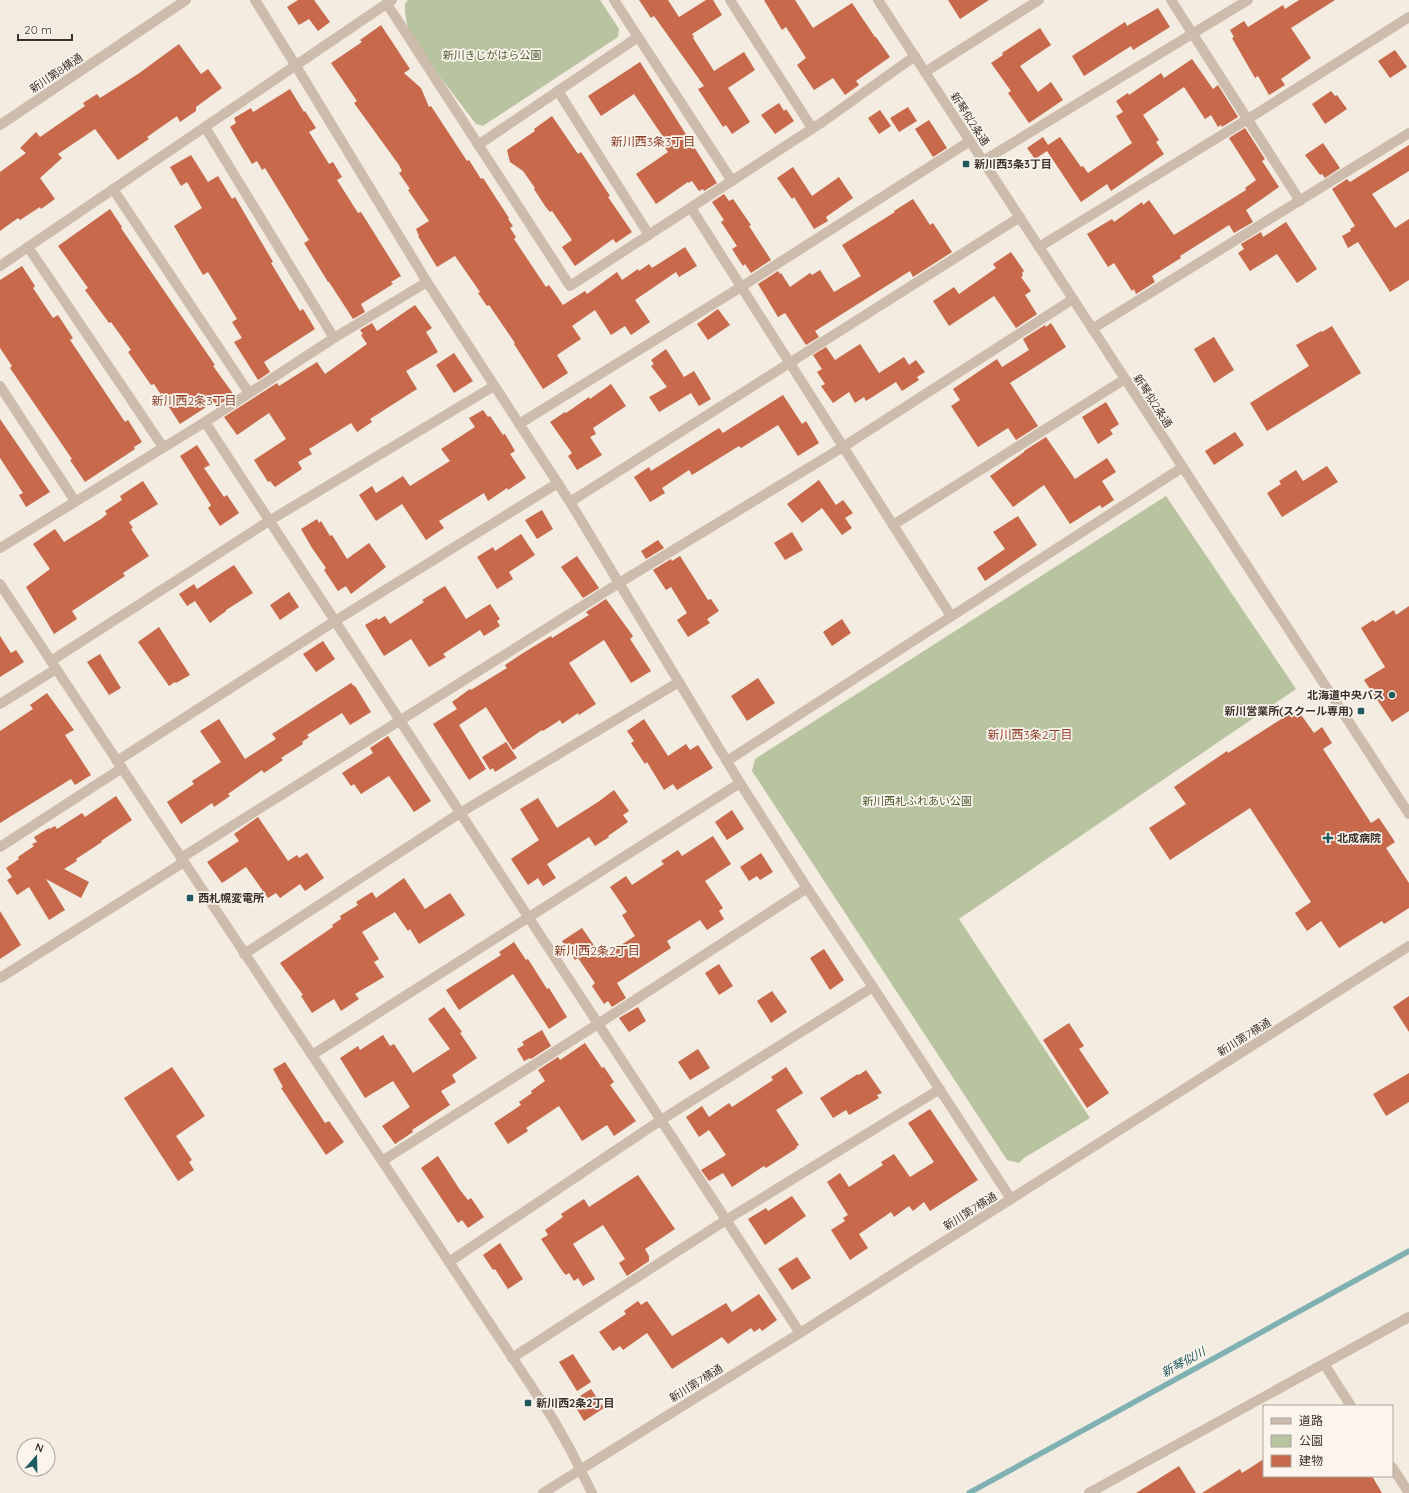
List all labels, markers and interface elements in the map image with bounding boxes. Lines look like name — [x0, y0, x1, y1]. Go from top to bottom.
scale bar — [18, 16, 72, 42]
text: 20 m — [24, 22, 52, 37]
park label: 新川きじがはら公園 — [443, 48, 542, 62]
street label: 新川第8横通 — [27, 50, 85, 96]
street label: 新琴似2条通 — [947, 90, 993, 148]
district label: 新川西3条3丁目 — [611, 134, 695, 149]
place label: 新川西3条3丁目 — [974, 157, 1052, 171]
marker: 新川西3条3丁目 — [961, 159, 971, 169]
street label: 新琴似2条通 — [1130, 372, 1176, 430]
district label: 新川西2条3丁目 — [152, 393, 236, 408]
place label: 北海道中央バス — [1307, 688, 1384, 702]
marker: 北海道中央バス — [1387, 690, 1397, 700]
place label: 新川営業所(スクール専用) — [1224, 704, 1353, 718]
marker: 新川営業所(スクール専用) — [1356, 706, 1366, 716]
district label: 新川西3条2丁目 — [988, 727, 1072, 742]
park label: 新川西札ふれあい公園 — [862, 794, 972, 808]
place label: 北成病院 — [1337, 831, 1381, 845]
marker: 北成病院 — [1322, 832, 1334, 844]
place label: 西札幌変電所 — [198, 891, 264, 905]
marker: 西札幌変電所 — [185, 893, 195, 903]
district label: 新川西2条2丁目 — [554, 943, 640, 958]
street label: 新川第7横通 — [1215, 1015, 1273, 1059]
street label: 新川第7横通 — [941, 1189, 999, 1233]
water label: 新琴似川 — [1158, 1343, 1209, 1380]
street label: 新川第7横通 — [667, 1361, 725, 1405]
place label: 新川西2条2丁目 — [536, 1396, 615, 1410]
marker: 新川西2条2丁目 — [523, 1398, 533, 1408]
legend — [1263, 1405, 1393, 1477]
text: 道路 — [1299, 1413, 1323, 1428]
text: 公園 — [1299, 1433, 1323, 1448]
north arrow — [16, 1437, 56, 1477]
text: N — [33, 1440, 46, 1456]
text: 建物 — [1299, 1453, 1323, 1468]

